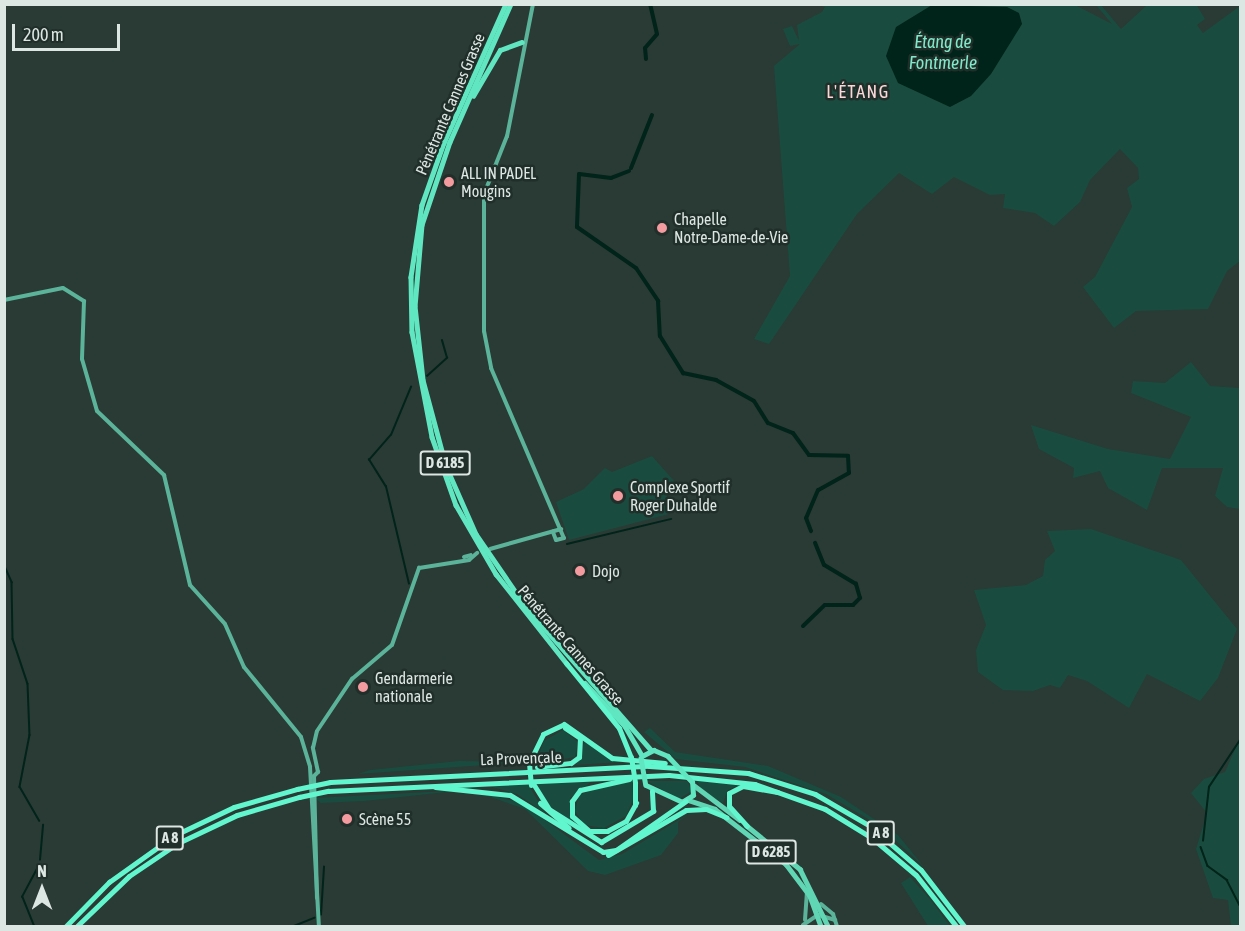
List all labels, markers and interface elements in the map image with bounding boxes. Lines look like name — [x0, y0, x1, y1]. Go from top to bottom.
scale bar — [15, 12, 123, 50]
text: 200 m — [23, 24, 64, 45]
street label: Pénétrante Cannes Grasse — [411, 30, 489, 178]
water label: Étang de Fontmerle — [909, 32, 977, 74]
district label: L'ÉTANG — [826, 81, 890, 103]
place label: ALL IN PADEL Mougins — [461, 163, 536, 201]
marker: ALL IN PADEL Mougins — [442, 175, 456, 189]
place label: Chapelle Notre-Dame-de-Vie — [674, 209, 788, 247]
marker: Chapelle Notre-Dame-de-Vie — [655, 221, 669, 235]
road number: D 6185 — [420, 451, 470, 475]
place label: Complexe Sportif Roger Duhalde — [630, 477, 730, 515]
marker: Complexe Sportif Roger Duhalde — [611, 489, 625, 503]
place label: Dojo — [592, 561, 620, 581]
marker: Dojo — [573, 564, 587, 578]
street label: Pénétrante Cannes Grasse — [514, 581, 628, 709]
place label: Gendarmerie nationale — [375, 668, 453, 706]
marker: Gendarmerie nationale — [356, 680, 370, 694]
street label: La Provençale — [480, 747, 562, 769]
place label: Scène 55 — [359, 809, 411, 829]
marker: Scène 55 — [340, 812, 354, 826]
road number: A 8 — [866, 821, 896, 845]
road number: A 8 — [155, 826, 185, 850]
road number: D 6285 — [746, 840, 796, 864]
north arrow — [12, 859, 72, 919]
text: N — [37, 862, 47, 880]

